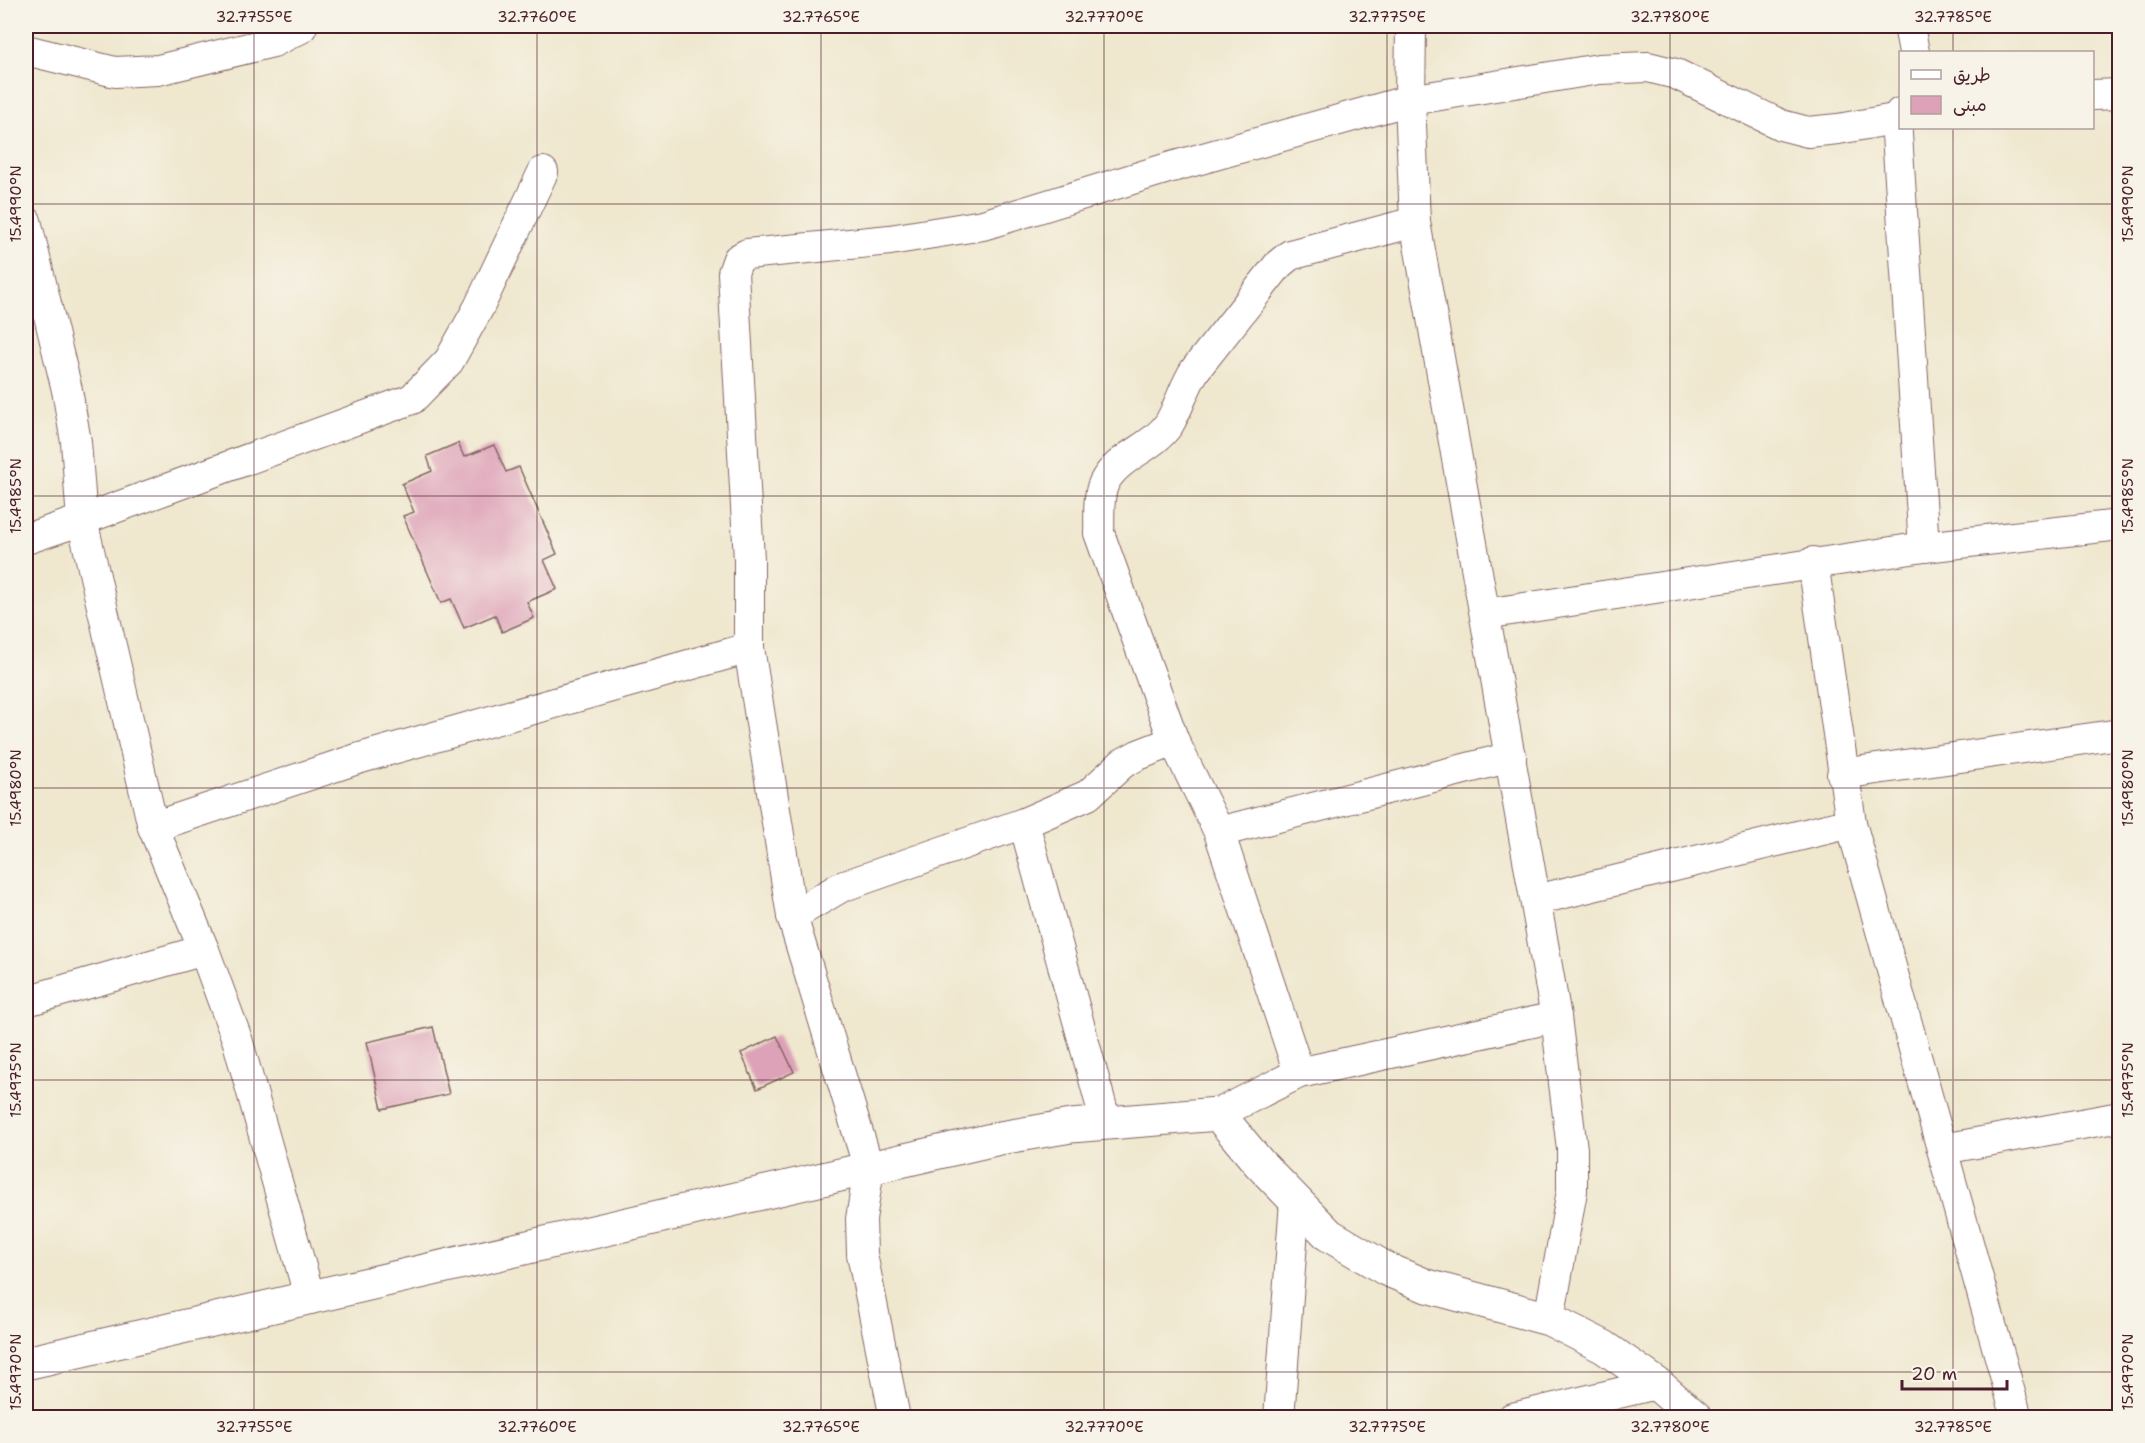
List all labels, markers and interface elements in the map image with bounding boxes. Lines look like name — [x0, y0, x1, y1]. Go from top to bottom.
text: 32.7755°E — [216, 7, 292, 27]
text: 32.7760°E — [497, 7, 577, 27]
text: 32.7765°E — [782, 7, 860, 27]
text: 32.7770°E — [1064, 7, 1144, 27]
text: 32.7775°E — [1348, 7, 1426, 27]
text: 32.7780°E — [1630, 7, 1710, 27]
text: 32.7785°E — [1914, 7, 1992, 27]
legend — [1899, 51, 2094, 129]
text: طريق — [1953, 63, 1991, 87]
text: مبنى — [1953, 93, 1987, 117]
text: 15.4990°N — [6, 165, 26, 243]
text: 15.4990°N — [2118, 165, 2138, 243]
text: 15.4985°N — [6, 458, 26, 534]
text: 15.4985°N — [2118, 458, 2138, 534]
text: 15.4980°N — [6, 749, 26, 827]
text: 15.4980°N — [2118, 749, 2138, 827]
text: 15.4975°N — [6, 1042, 26, 1118]
text: 15.4975°N — [2118, 1042, 2138, 1118]
text: 15.4970°N — [6, 1334, 26, 1410]
text: 15.4970°N — [2118, 1334, 2138, 1410]
scale bar — [1902, 1353, 2007, 1391]
text: 20 m — [1911, 1362, 1957, 1386]
text: 32.7755°E — [216, 1417, 292, 1437]
text: 32.7760°E — [497, 1417, 577, 1437]
text: 32.7765°E — [782, 1417, 860, 1437]
text: 32.7770°E — [1064, 1417, 1144, 1437]
text: 32.7775°E — [1348, 1417, 1426, 1437]
text: 32.7780°E — [1630, 1417, 1710, 1437]
text: 32.7785°E — [1914, 1417, 1992, 1437]

